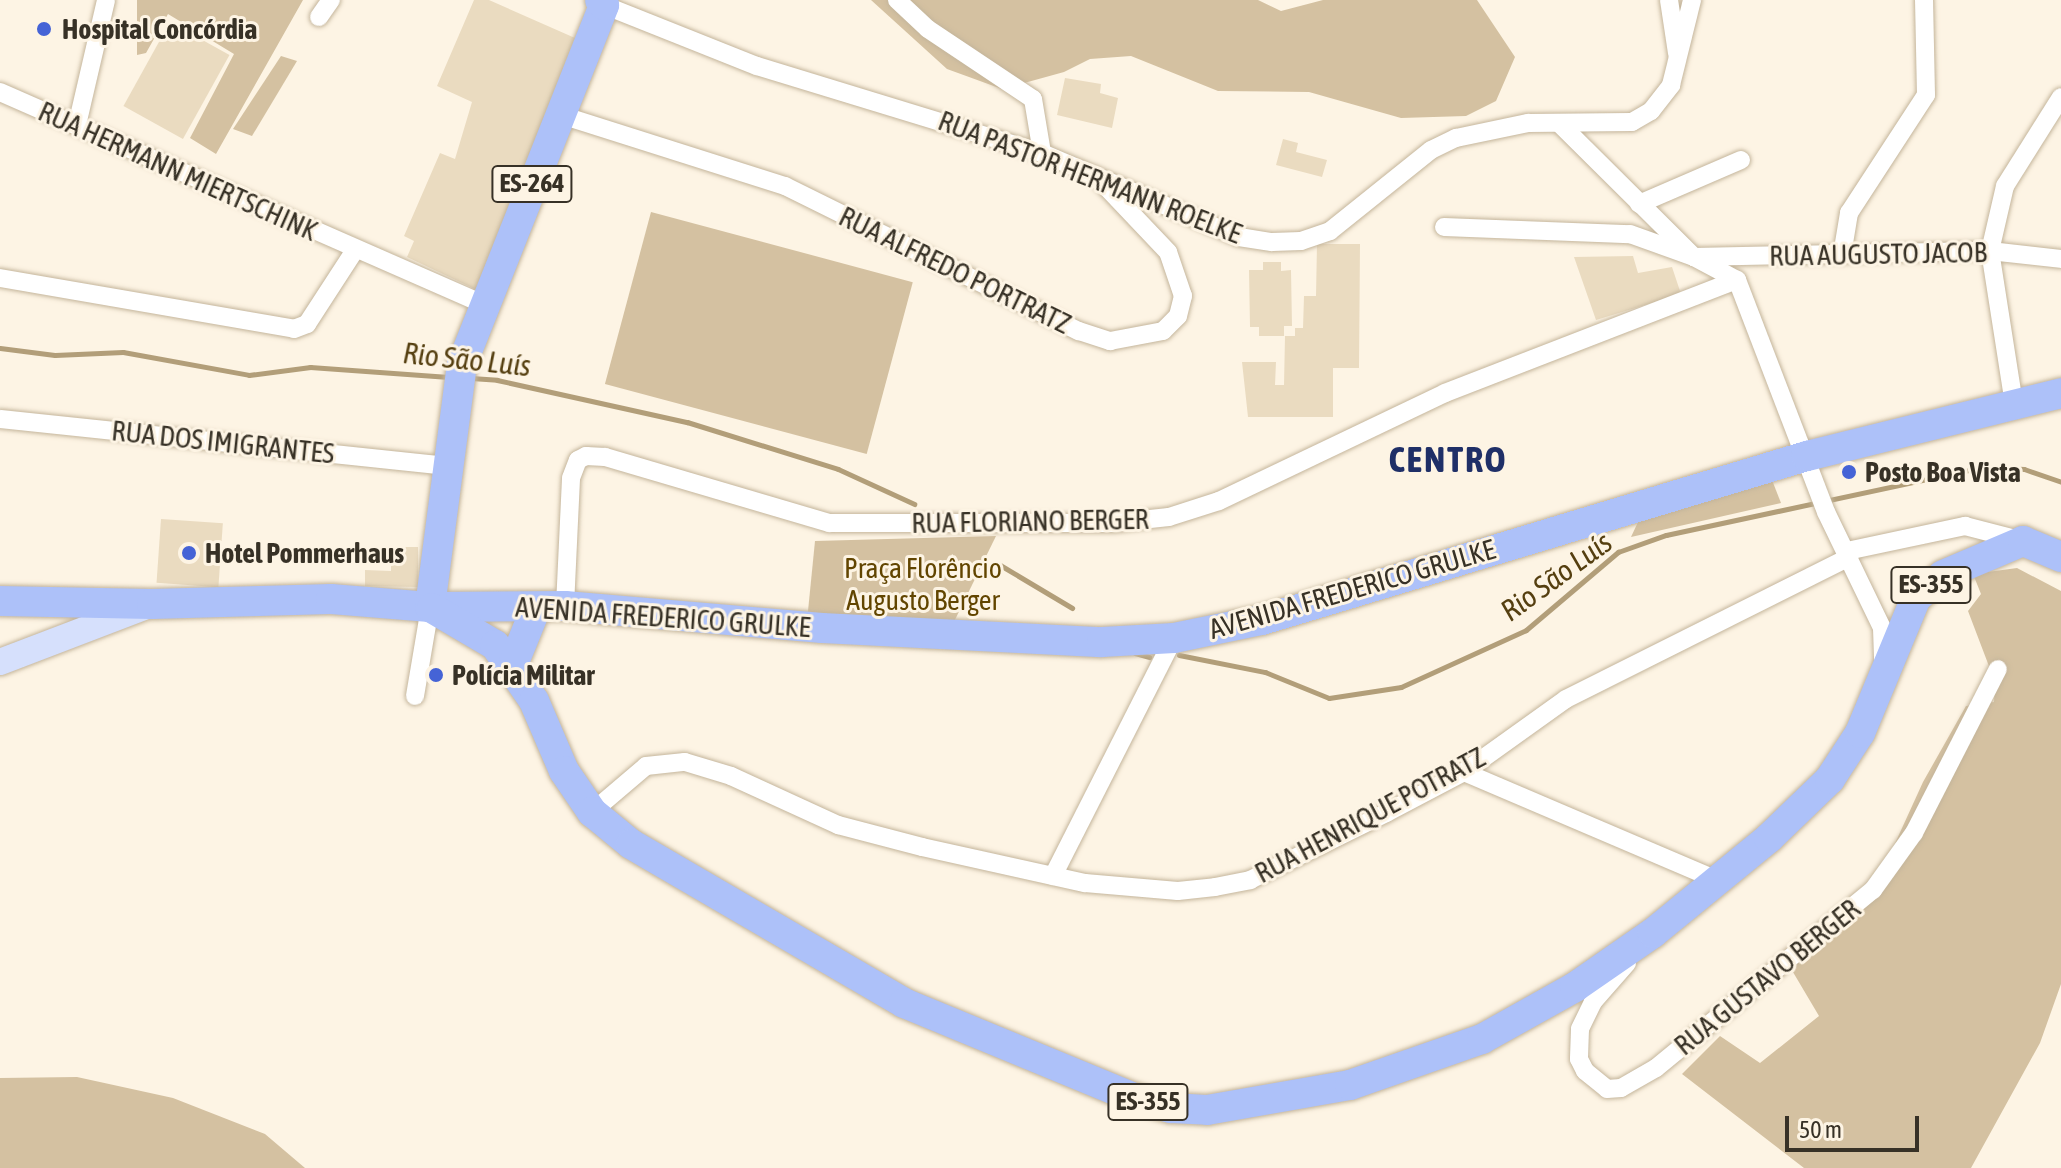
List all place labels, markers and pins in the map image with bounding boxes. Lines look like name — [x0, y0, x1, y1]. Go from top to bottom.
place label: Hospital Concórdia — [62, 12, 257, 46]
marker: Hospital Concórdia — [33, 18, 55, 40]
place label: Posto Boa Vista — [1865, 455, 2021, 489]
marker: Posto Boa Vista — [1840, 463, 1858, 481]
place label: Hotel Pommerhaus — [205, 536, 404, 570]
marker: Hotel Pommerhaus — [180, 544, 198, 562]
place label: Polícia Militar — [452, 658, 595, 692]
marker: Polícia Militar — [427, 666, 445, 684]

